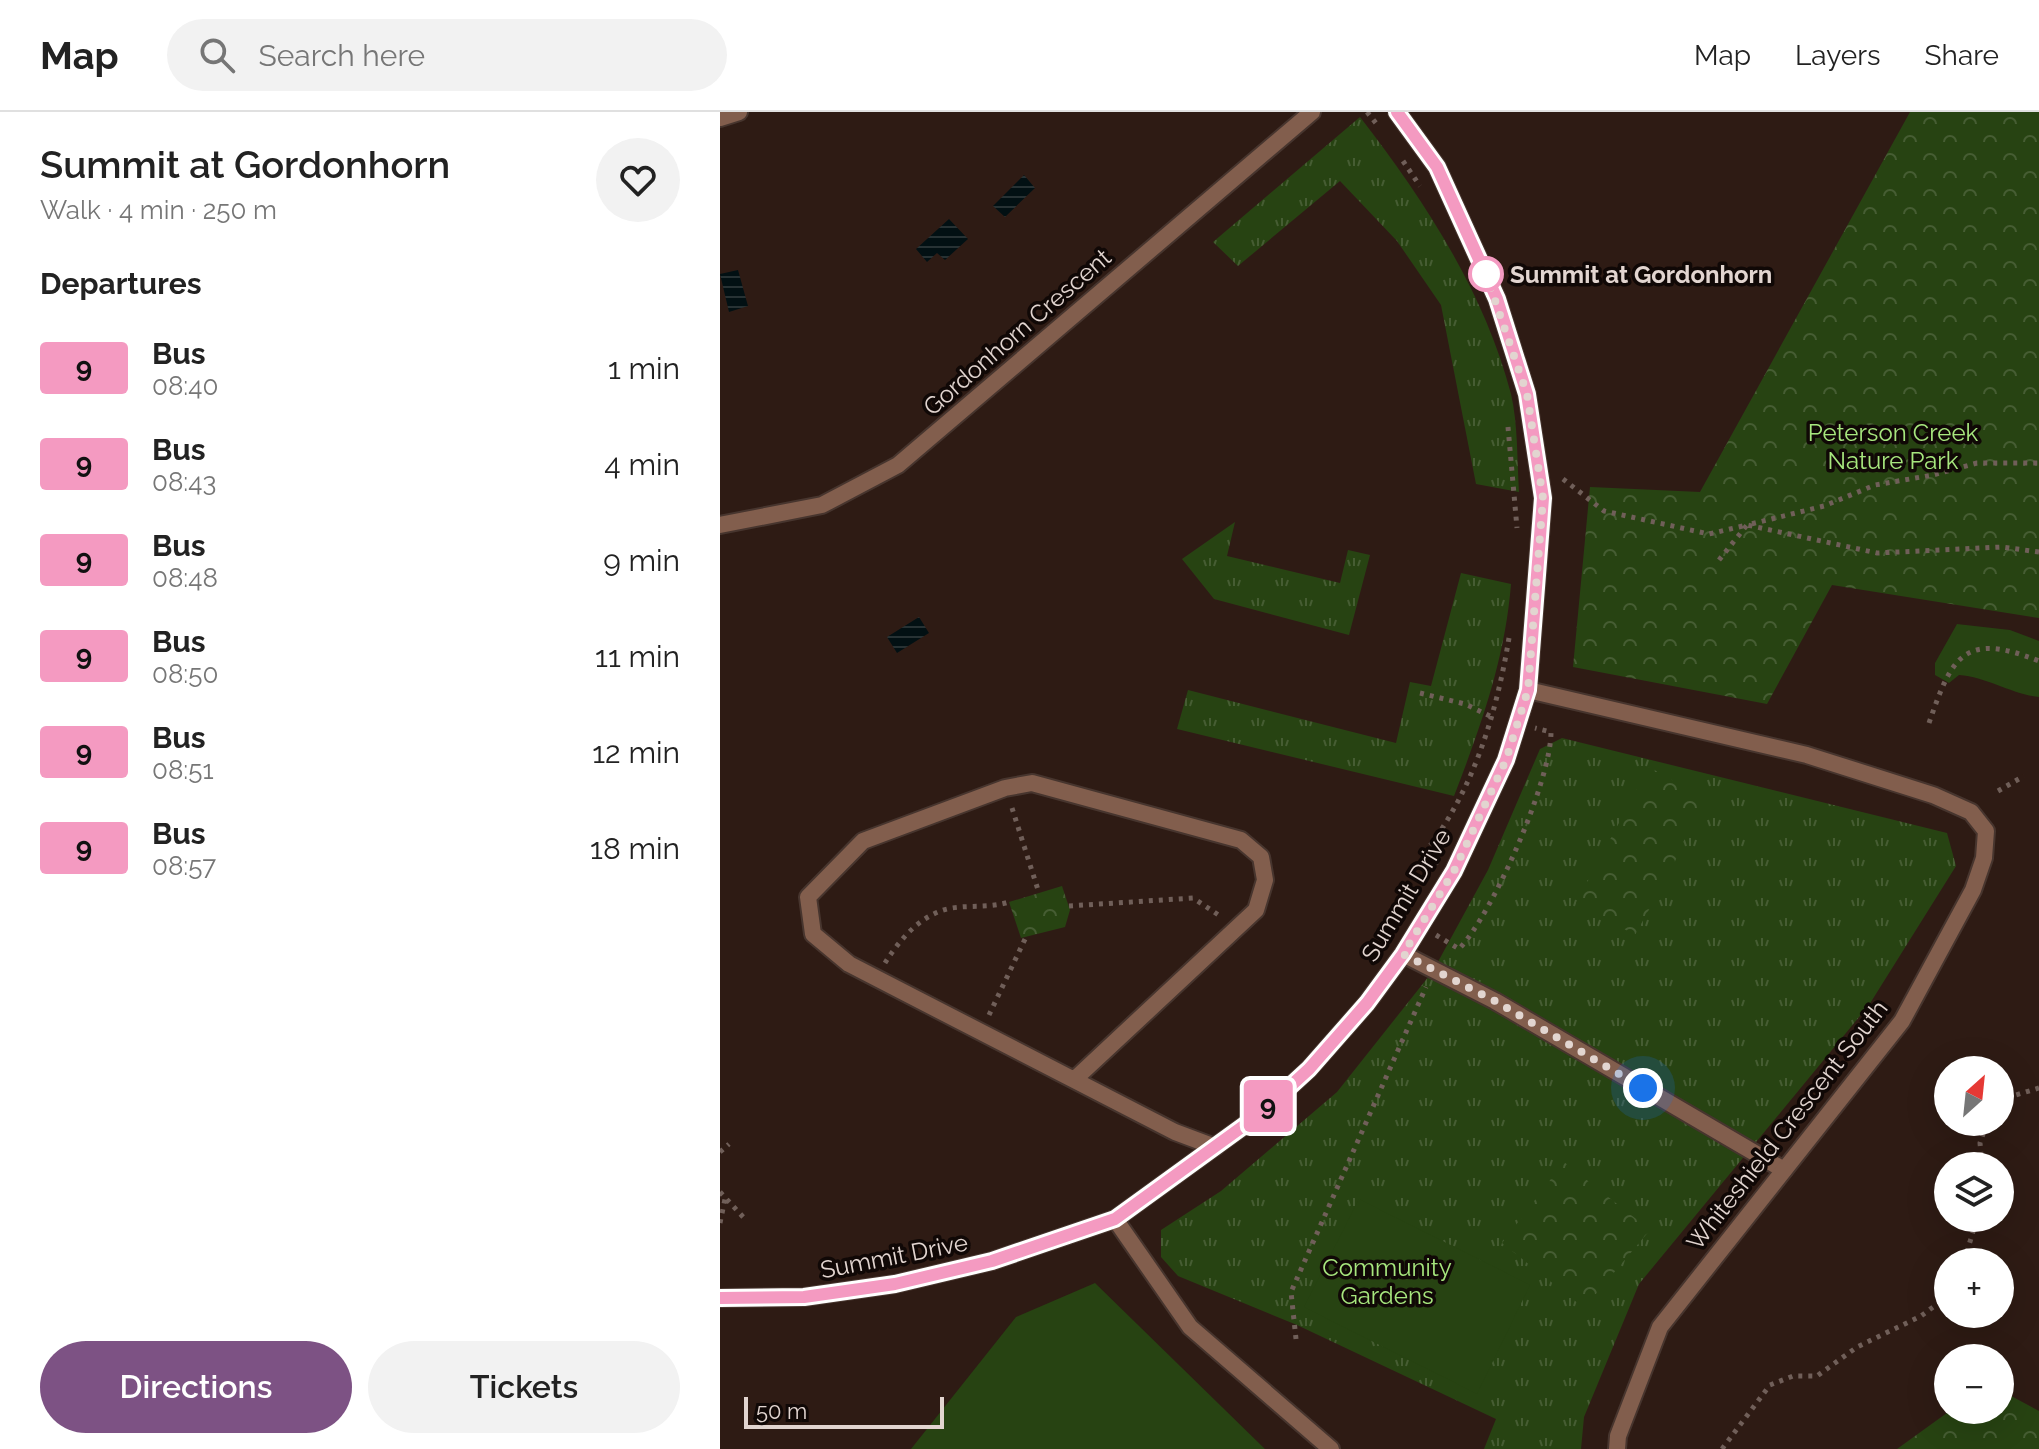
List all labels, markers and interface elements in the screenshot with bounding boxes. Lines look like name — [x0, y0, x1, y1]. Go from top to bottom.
search box — [167, 19, 727, 91]
text: Map — [40, 33, 119, 78]
icon: search — [195, 33, 239, 77]
text: Search here — [259, 38, 425, 73]
text: Map — [1694, 39, 1751, 72]
text: Layers — [1795, 39, 1881, 72]
text: Share — [1925, 39, 1999, 72]
button: heart — [596, 138, 680, 222]
text: Summit at Gordonhorn — [40, 142, 450, 187]
text: Walk · 4 min · 250 m — [40, 195, 277, 225]
street label: Gordonhorn Crescent — [917, 243, 1117, 421]
marker: Summit at Gordonhorn — [1469, 257, 1503, 291]
place label: Summit at Gordonhorn — [1510, 260, 1772, 289]
text: Departures — [40, 266, 202, 301]
text: Bus — [152, 336, 206, 371]
text: 9 — [76, 351, 92, 384]
text: 1 min — [608, 351, 680, 386]
text: 08:40 — [152, 371, 218, 401]
park label: Peterson Creek Nature Park — [1808, 418, 1978, 475]
text: Bus — [152, 432, 206, 467]
text: 9 — [76, 447, 92, 480]
text: 4 min — [604, 447, 680, 482]
text: 08:43 — [152, 467, 216, 497]
text: Bus — [152, 528, 206, 563]
text: 9 — [76, 543, 92, 576]
text: 9 min — [603, 543, 680, 578]
text: 08:48 — [152, 563, 218, 593]
text: Bus — [152, 624, 206, 659]
text: 9 — [76, 639, 92, 672]
text: 11 min — [595, 639, 680, 674]
text: 08:50 — [152, 659, 218, 689]
text: Bus — [152, 720, 206, 755]
text: 9 — [76, 735, 92, 768]
text: 12 min — [592, 735, 680, 770]
text: 08:51 — [152, 755, 214, 785]
text: Bus — [152, 816, 206, 851]
street label: Summit Drive — [1355, 823, 1457, 967]
text: 9 — [76, 831, 92, 864]
text: 18 min — [590, 831, 680, 866]
text: 08:57 — [152, 851, 216, 881]
street label: Whiteshield Crescent South — [1680, 994, 1894, 1256]
north arrow — [1934, 1056, 2014, 1136]
map controls — [1934, 1056, 2014, 1424]
your location — [1623, 1068, 1663, 1108]
line badge: 9 — [1242, 1080, 1294, 1132]
text: 9 — [1260, 1089, 1276, 1122]
button: layers — [1934, 1152, 2014, 1232]
street label: Summit Drive — [818, 1227, 970, 1285]
button: + — [1934, 1248, 2014, 1328]
park label: Community Gardens — [1322, 1253, 1452, 1310]
button: Directions — [40, 1341, 352, 1433]
button: Tickets — [368, 1341, 680, 1433]
button: − — [1934, 1344, 2014, 1424]
scale bar — [744, 1393, 944, 1429]
text: 50 m — [756, 1398, 807, 1424]

